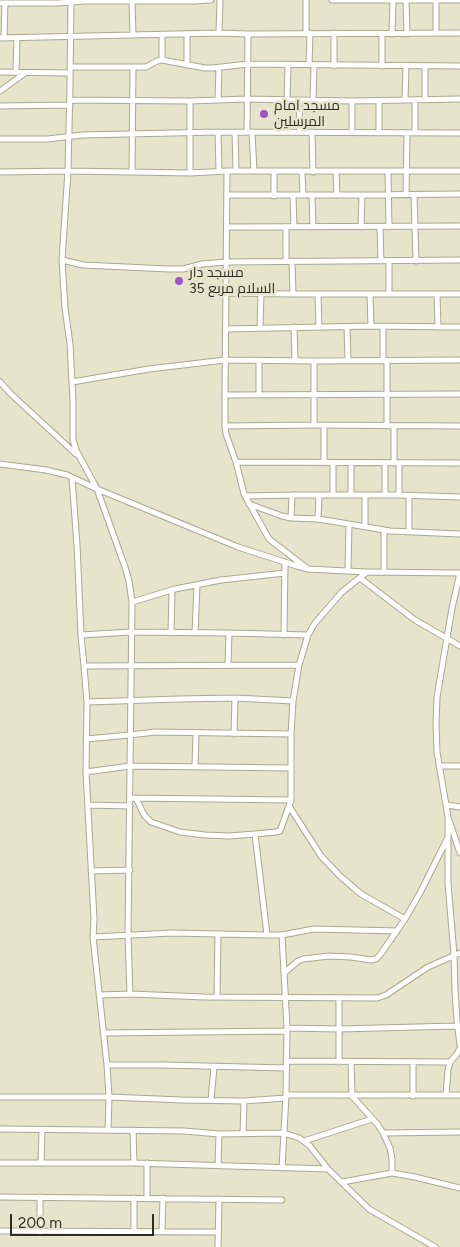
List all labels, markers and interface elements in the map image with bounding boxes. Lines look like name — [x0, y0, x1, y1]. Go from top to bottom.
place label: مسجد امام المرسلين — [274, 98, 340, 130]
marker: مسجد امام المرسلين — [258, 108, 270, 120]
place label: مسجد دار السلام مربع 35 — [189, 265, 275, 298]
marker: مسجد دار السلام مربع 35 — [173, 275, 185, 287]
scale bar — [12, 1204, 156, 1236]
text: 200 m — [18, 1214, 62, 1232]

